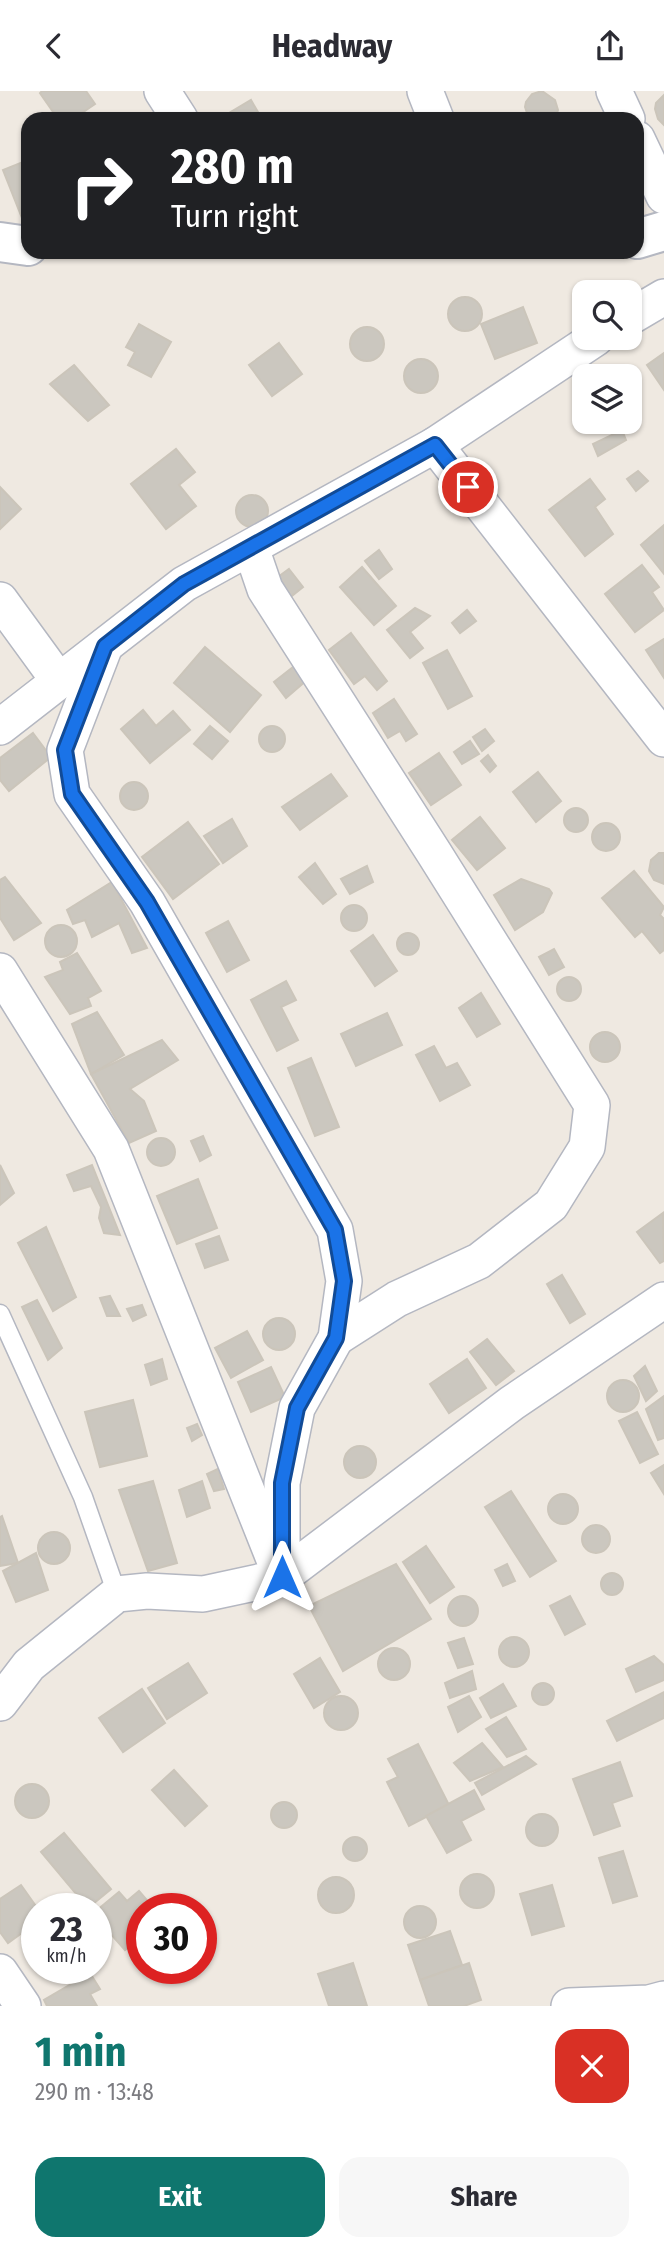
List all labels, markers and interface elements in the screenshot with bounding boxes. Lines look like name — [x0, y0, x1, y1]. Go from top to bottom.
icon: back — [35, 27, 73, 65]
text: Headway — [272, 27, 392, 65]
icon: share — [591, 27, 629, 65]
text: 280 m — [171, 137, 294, 196]
icon: right — [56, 140, 147, 231]
text: Turn right — [171, 197, 298, 235]
map controls — [572, 280, 642, 434]
button: search — [572, 280, 642, 350]
button: layers — [572, 364, 642, 434]
pin — [438, 457, 498, 517]
icon: arrive — [449, 468, 487, 506]
position arrow — [245, 1540, 319, 1614]
speed limit sign: 30 — [126, 1893, 217, 1984]
text: 23 — [50, 1908, 83, 1950]
text: km/h — [46, 1945, 87, 1967]
text: 1 min — [35, 2027, 126, 2077]
button: close — [555, 2029, 629, 2103]
text: 290 m · 13:48 — [35, 2078, 154, 2106]
button: Exit — [35, 2157, 325, 2237]
button: Share — [339, 2157, 629, 2237]

